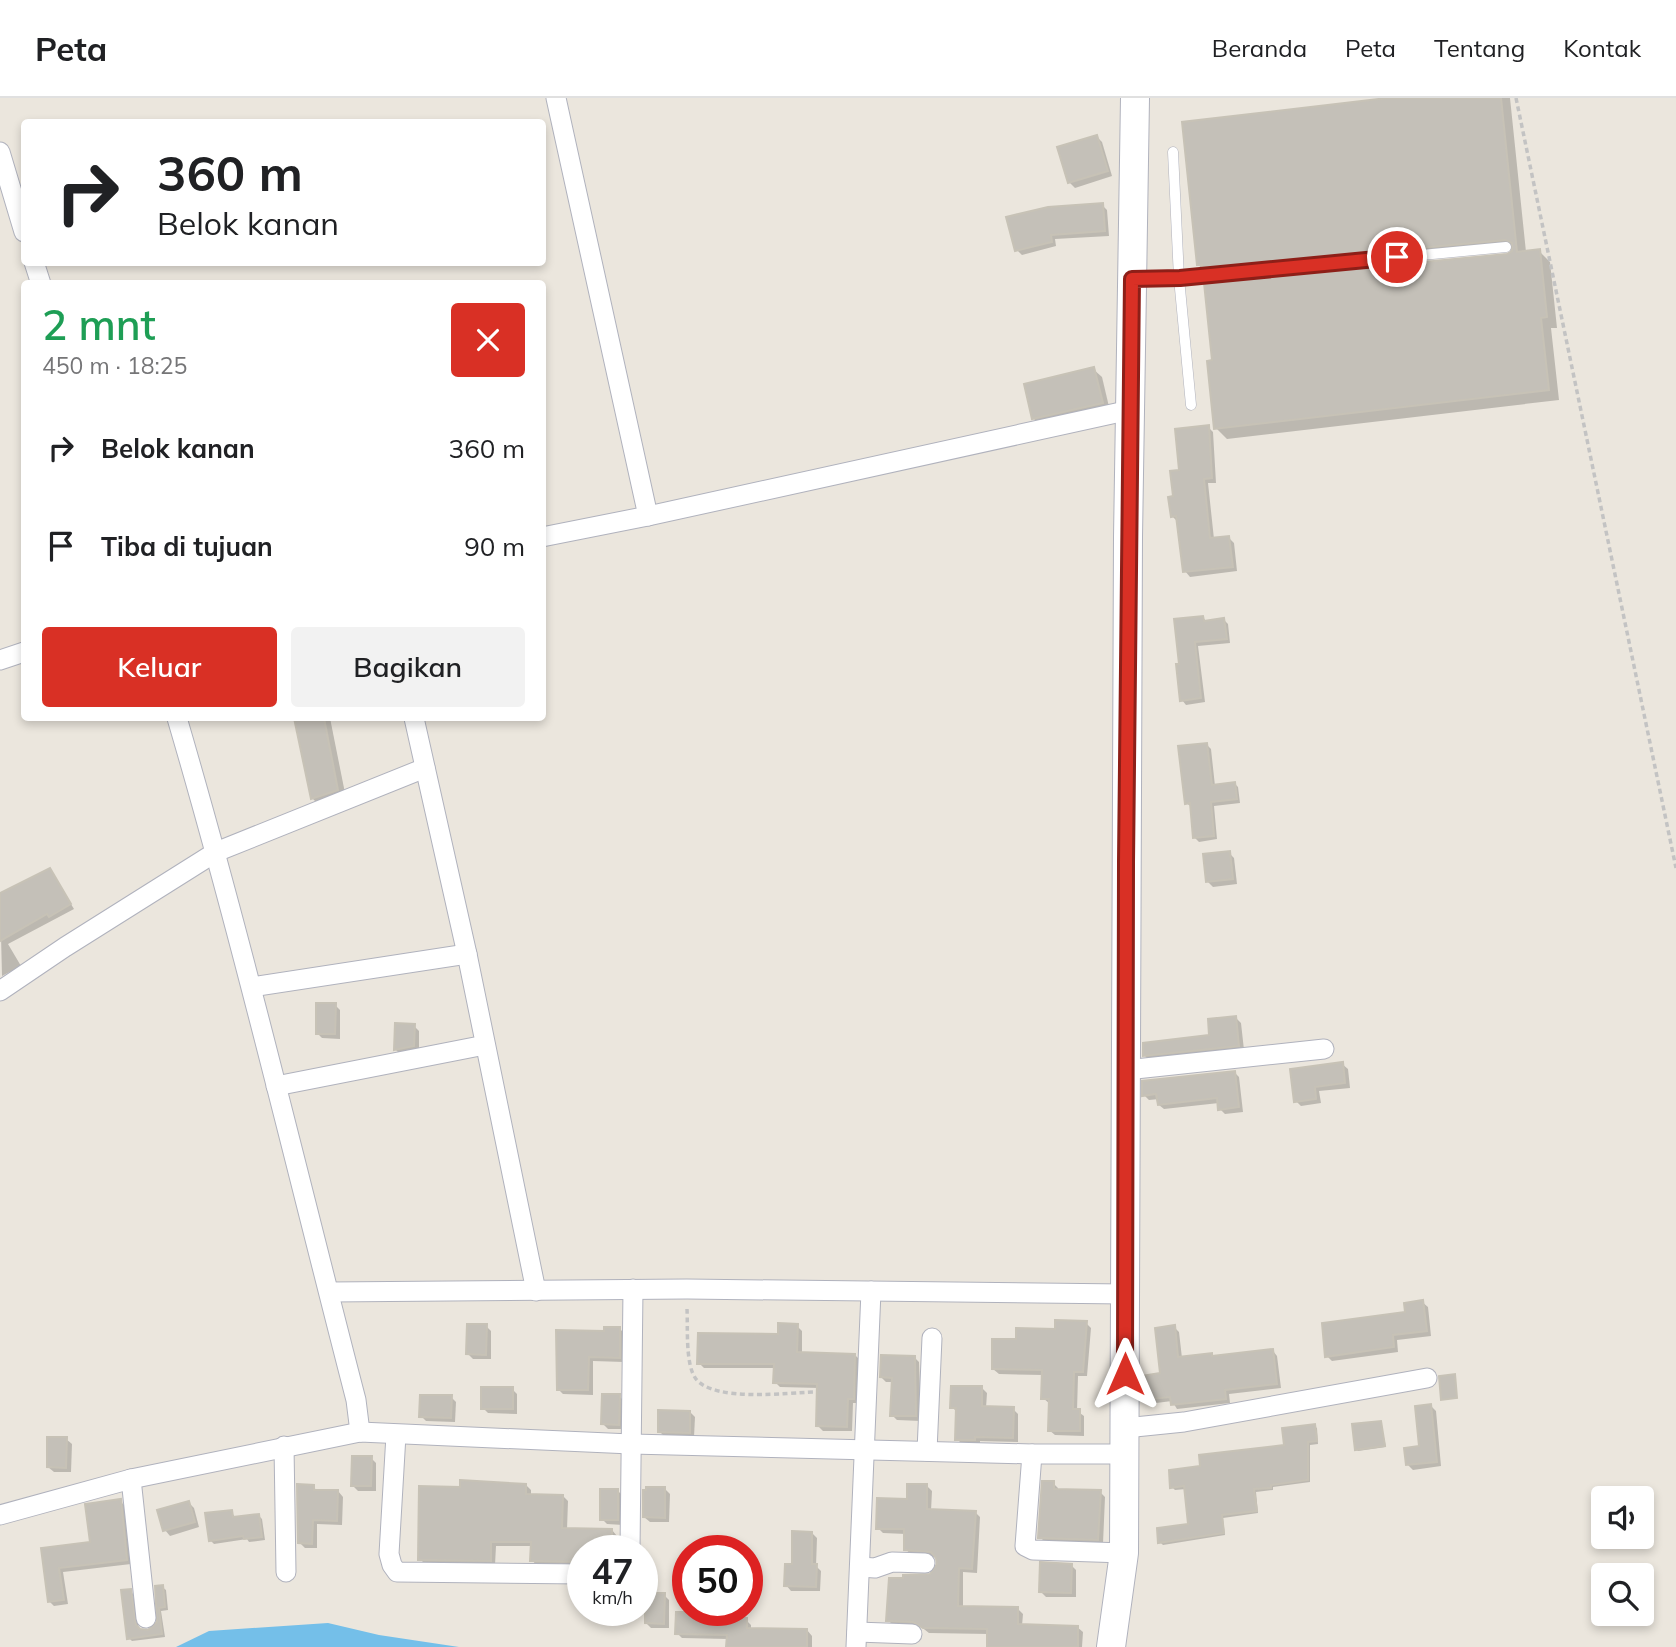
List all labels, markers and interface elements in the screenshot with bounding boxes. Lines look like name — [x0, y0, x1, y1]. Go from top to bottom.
text: Peta — [35, 28, 107, 69]
text: Beranda — [1212, 33, 1307, 63]
text: Peta — [1345, 33, 1396, 63]
text: Tentang — [1434, 33, 1525, 63]
text: Kontak — [1563, 33, 1641, 63]
text: 360 m — [157, 142, 303, 203]
icon: right — [42, 147, 133, 238]
text: Belok kanan — [157, 203, 339, 243]
pin — [1367, 227, 1427, 287]
icon: arrive — [1378, 238, 1416, 276]
text: 2 mnt — [42, 298, 156, 351]
button: close — [451, 303, 525, 377]
text: 450 m · 18:25 — [42, 351, 187, 380]
icon: right — [42, 429, 80, 467]
text: Belok kanan — [101, 432, 255, 465]
text: 360 m — [449, 432, 525, 465]
icon: arrive — [42, 527, 80, 565]
text: Tiba di tujuan — [101, 530, 273, 563]
text: 90 m — [464, 530, 525, 563]
button: Keluar — [42, 627, 277, 707]
button: Bagikan — [291, 627, 525, 707]
position arrow — [1088, 1337, 1162, 1411]
map controls — [1591, 1486, 1654, 1626]
button: sound — [1591, 1486, 1654, 1549]
speed limit sign: 50 — [672, 1535, 763, 1626]
text: 47 — [591, 1549, 634, 1593]
button: search — [1591, 1563, 1654, 1626]
text: km/h — [592, 1586, 633, 1609]

